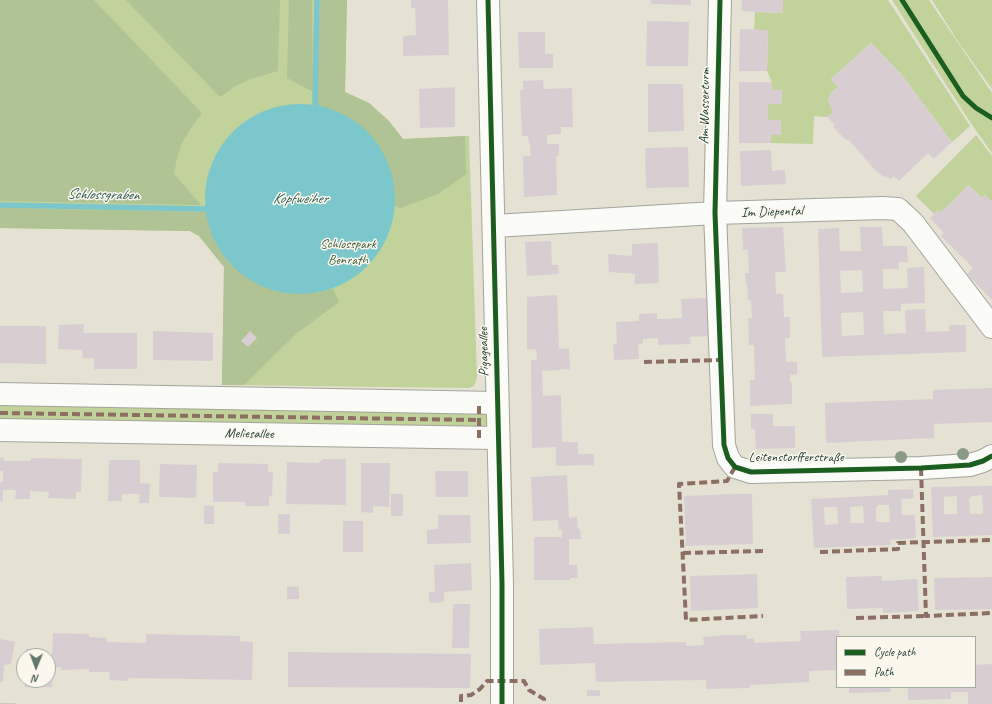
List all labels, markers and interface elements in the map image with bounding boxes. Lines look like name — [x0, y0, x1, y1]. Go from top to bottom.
street label: Am Wasserturm — [696, 68, 714, 144]
water label: Schlossgraben — [67, 185, 139, 205]
water label: Kopfweiher — [273, 190, 327, 208]
street label: Im Diepental — [741, 203, 803, 221]
park label: Schlosspark Benrath — [320, 236, 376, 268]
street label: Pigageallee — [475, 327, 493, 377]
street label: Meliesallee — [224, 425, 274, 443]
street label: Leitenstorfferstraße — [749, 449, 843, 465]
legend — [836, 636, 976, 688]
text: Cycle path — [874, 644, 916, 660]
north arrow — [16, 648, 56, 688]
text: Path — [874, 664, 894, 680]
text: N — [32, 672, 39, 686]

